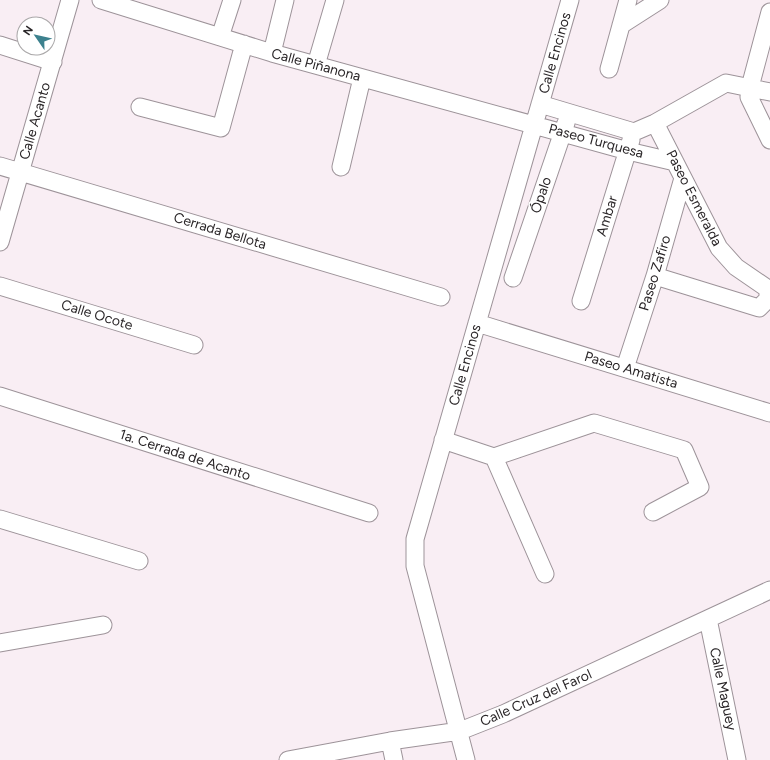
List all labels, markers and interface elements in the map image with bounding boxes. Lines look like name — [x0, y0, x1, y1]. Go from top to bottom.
street label: Calle Encinos — [535, 10, 575, 96]
north arrow — [16, 16, 56, 56]
text: N — [20, 24, 36, 38]
street label: Calle Piñanona — [270, 45, 362, 85]
street label: Calle Acanto — [16, 80, 54, 162]
street label: Paseo Turquesa — [547, 120, 645, 162]
street label: Paseo Esmeralda — [662, 147, 726, 249]
street label: Ópalo — [527, 175, 555, 215]
street label: Ambar — [593, 193, 621, 238]
street label: Cerrada Bellota — [172, 209, 268, 253]
street label: Paseo Zafiro — [635, 233, 675, 313]
street label: Calle Ocote — [59, 296, 135, 334]
street label: Calle Encinos — [445, 322, 485, 408]
street label: Paseo Amatista — [582, 348, 680, 392]
street label: 1a. Cerrada de Acanto — [117, 426, 253, 484]
street label: Calle Maguey — [706, 646, 740, 733]
street label: Calle Cruz del Farol — [478, 666, 594, 730]

